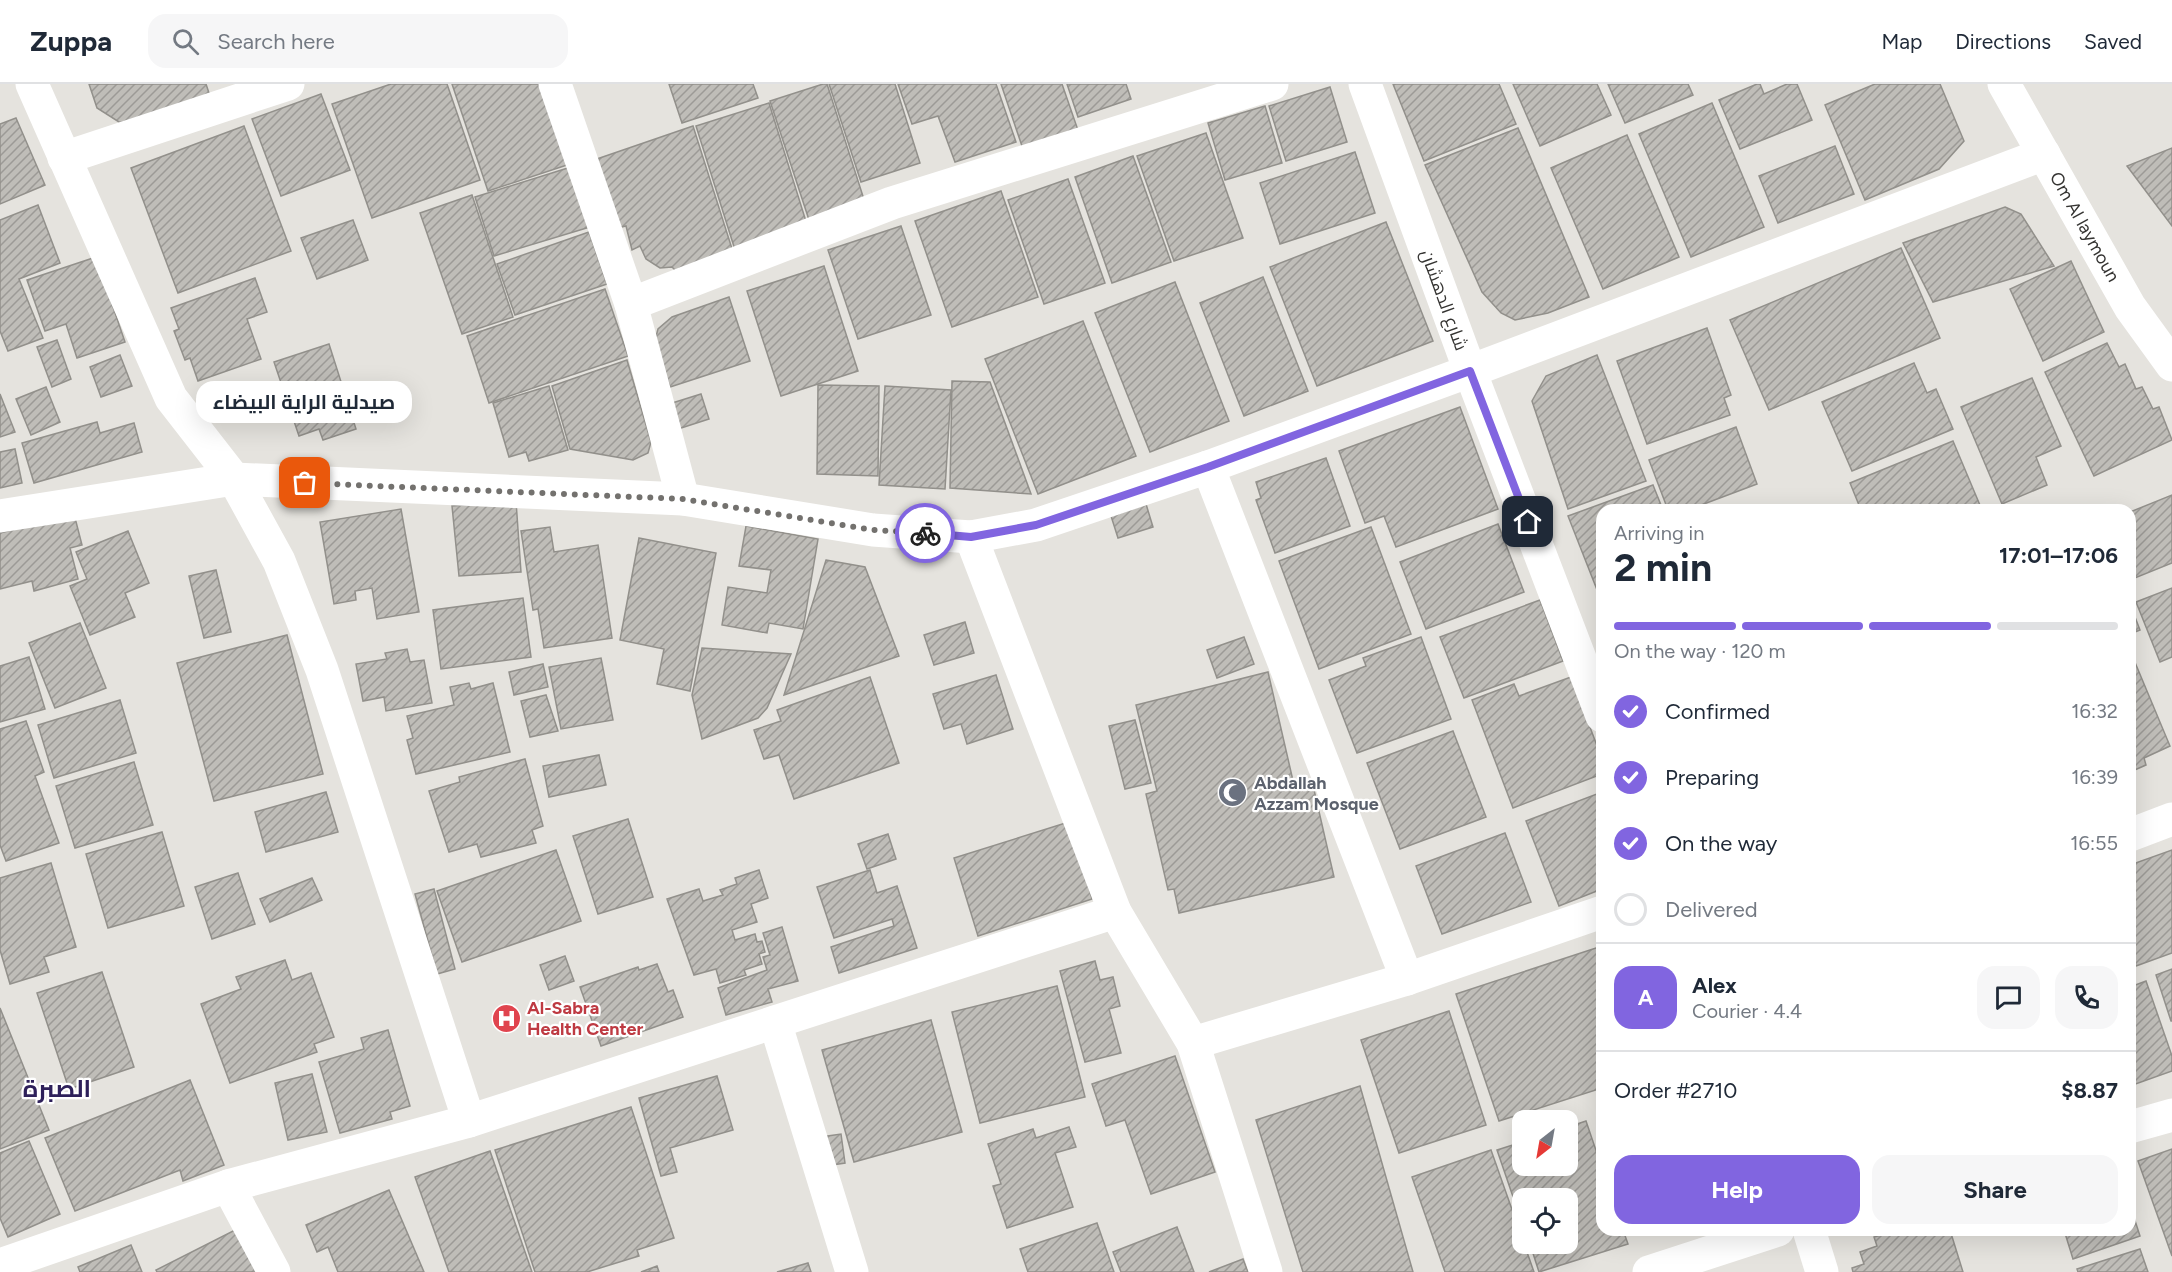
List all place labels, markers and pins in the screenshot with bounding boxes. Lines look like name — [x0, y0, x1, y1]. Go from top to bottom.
callout: صيدلية الراية البيضاء — [197, 381, 413, 423]
pin — [279, 457, 330, 508]
pin — [1502, 496, 1553, 547]
place label: Abdallah Azzam Mosque — [1254, 772, 1379, 815]
mosque icon: Abdallah Azzam Mosque — [1217, 777, 1249, 809]
place label: Al-Sabra Health Center — [527, 997, 644, 1040]
hospital icon: Al-Sabra Health Center — [490, 1002, 522, 1034]

